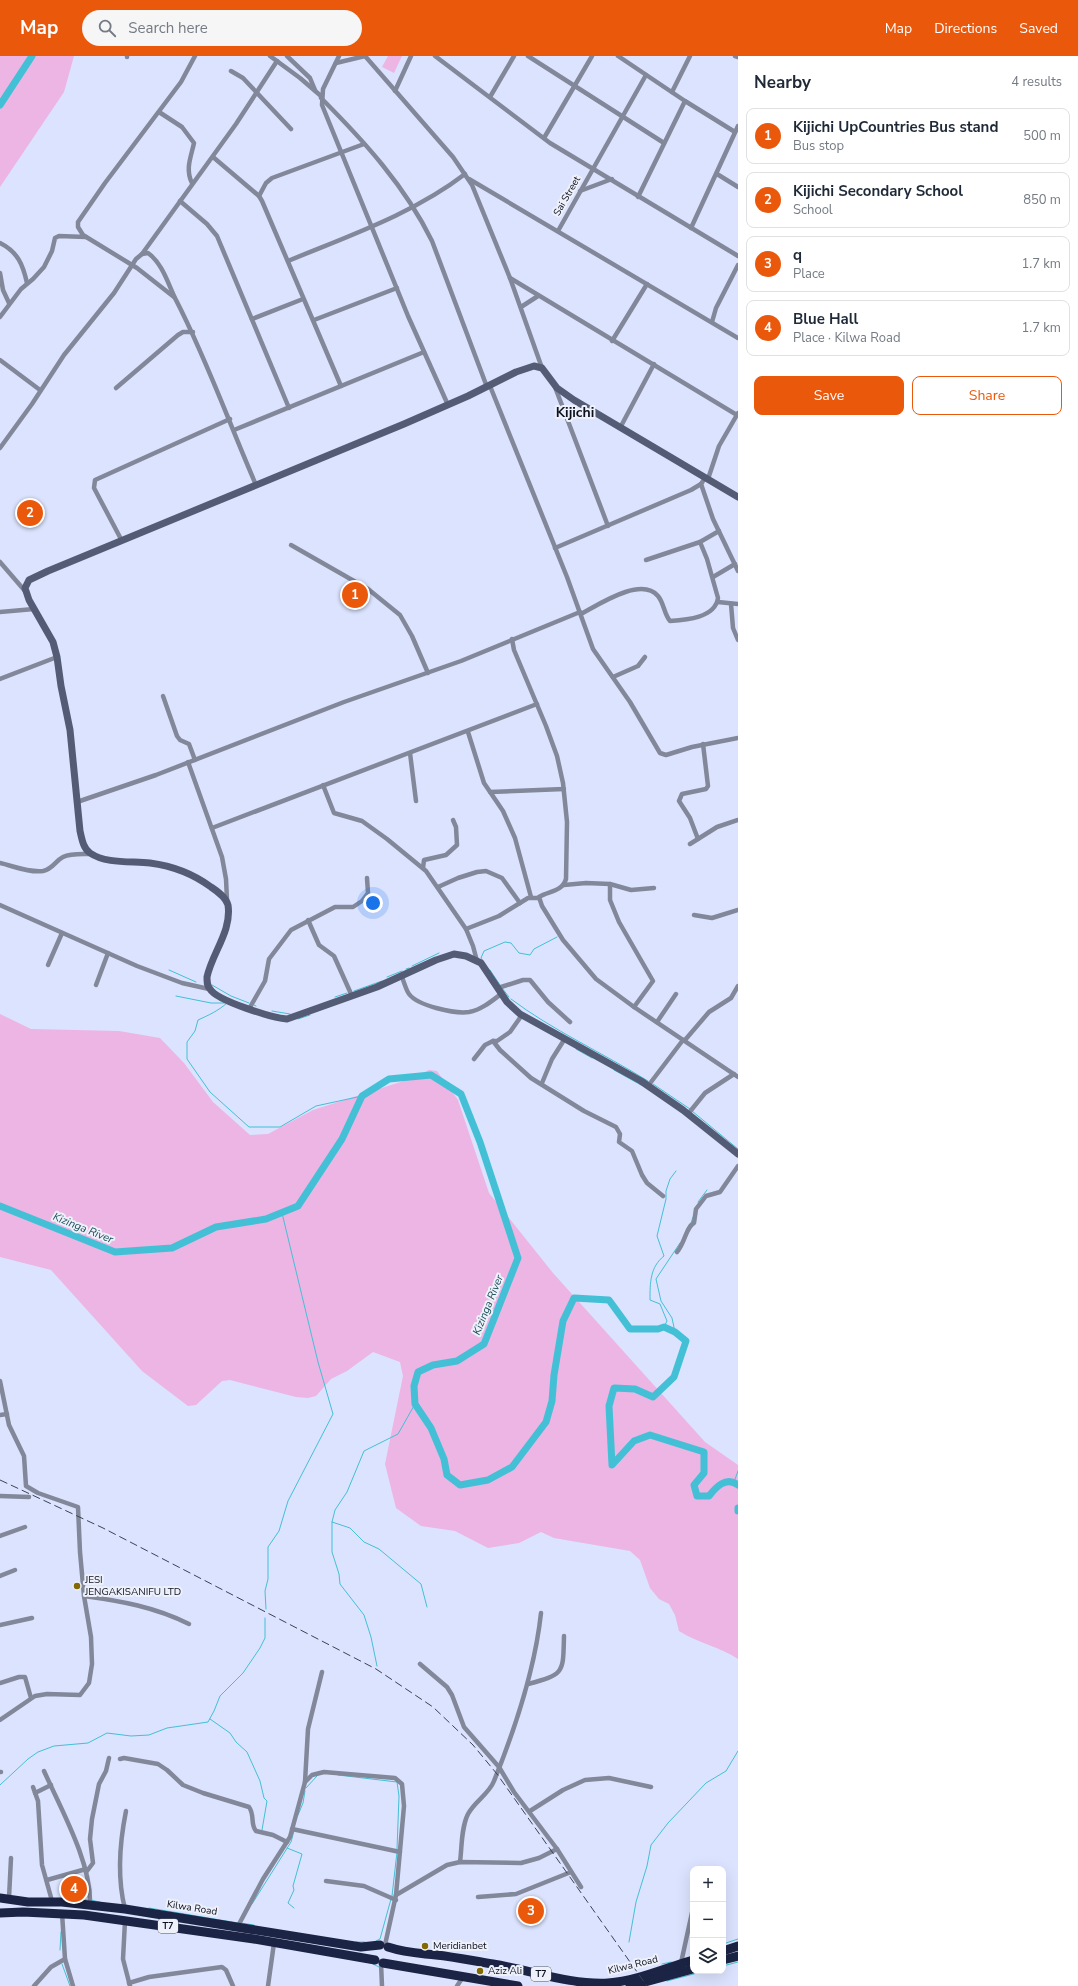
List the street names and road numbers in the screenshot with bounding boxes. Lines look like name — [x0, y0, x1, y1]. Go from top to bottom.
street label: Sai Street — [550, 173, 584, 218]
street label: Kilwa Road — [166, 1897, 218, 1919]
road number: T7 — [158, 1919, 178, 1933]
street label: Kilwa Road — [607, 1952, 660, 1978]
road number: T7 — [531, 1967, 551, 1981]

